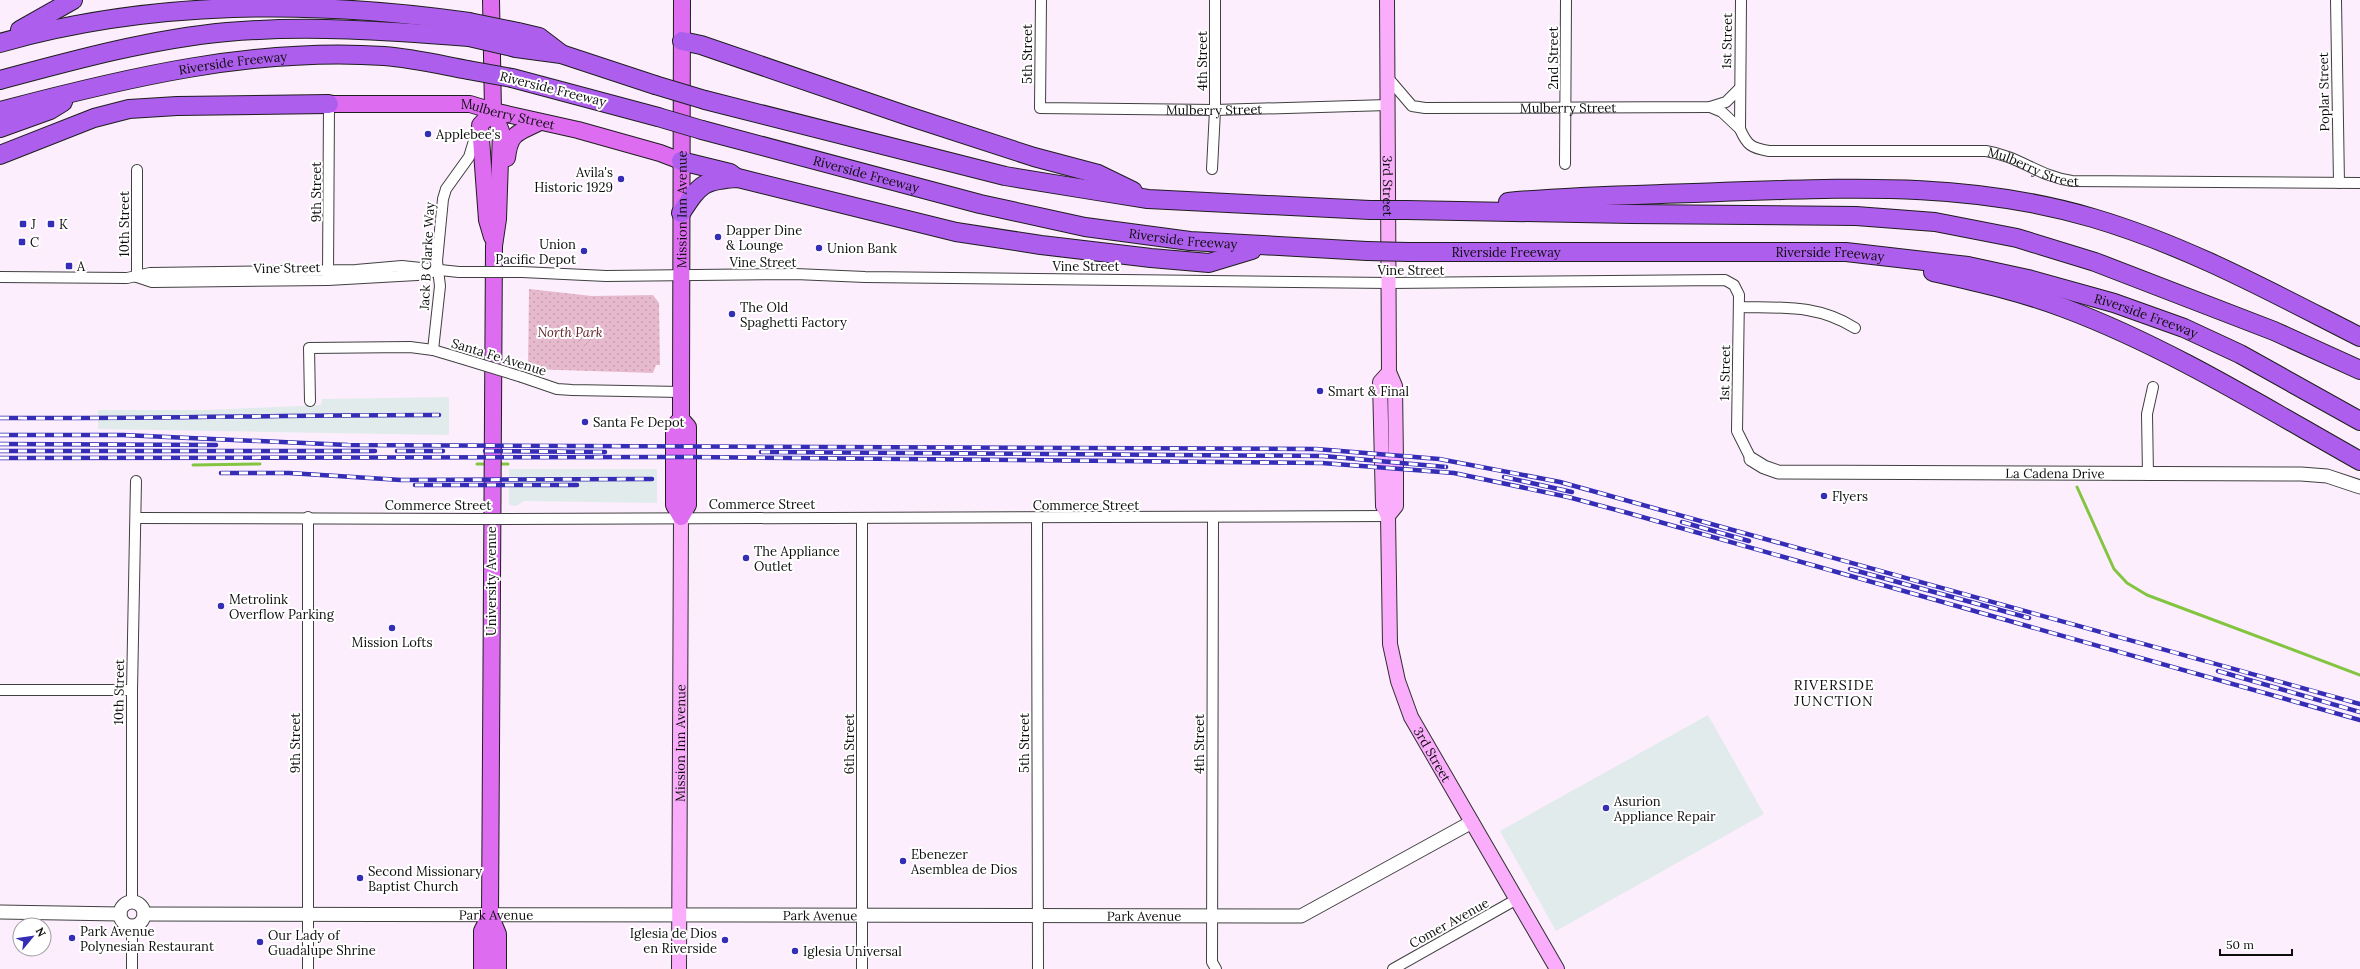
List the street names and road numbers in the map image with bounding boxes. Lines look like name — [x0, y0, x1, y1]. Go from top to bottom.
street label: 1st Street — [1718, 13, 1736, 69]
street label: 5th Street — [1019, 24, 1036, 84]
street label: 2nd Street — [1545, 27, 1562, 89]
street label: 4th Street — [1194, 31, 1211, 91]
street label: Riverside Freeway — [177, 48, 288, 78]
street label: Poplar Street — [2315, 52, 2333, 132]
street label: Riverside Freeway — [498, 68, 608, 110]
street label: Mulberry Street — [461, 96, 557, 133]
street label: Mulberry Street — [1520, 99, 1616, 116]
street label: Mulberry Street — [1166, 100, 1262, 119]
street label: Mulberry Street — [1986, 143, 2079, 190]
street label: Mission Inn Avenue — [673, 150, 690, 268]
street label: Riverside Freeway — [811, 151, 921, 196]
street label: 3rd Street — [1379, 156, 1397, 216]
street label: 9th Street — [308, 162, 325, 222]
street label: 10th Street — [116, 191, 133, 257]
street label: Jack B Clarke Way — [416, 201, 438, 312]
street label: Riverside Freeway — [1128, 224, 1238, 252]
street label: Riverside Freeway — [1451, 244, 1561, 261]
street label: Riverside Freeway — [1775, 244, 1885, 265]
street label: Vine Street — [728, 254, 797, 271]
street label: Vine Street — [1051, 258, 1120, 275]
street label: Vine Street — [252, 259, 321, 277]
street label: Vine Street — [1376, 262, 1445, 279]
street label: Riverside Freeway — [2092, 289, 2201, 342]
street label: Santa Fe Avenue — [449, 334, 549, 380]
street label: 1st Street — [1716, 345, 1734, 401]
street label: La Cadena Drive — [2005, 464, 2104, 482]
street label: Commerce Street — [709, 496, 815, 513]
street label: Commerce Street — [385, 497, 491, 514]
street label: Commerce Street — [1033, 497, 1139, 514]
street label: University Avenue — [483, 526, 500, 636]
street label: 10th Street — [110, 659, 128, 725]
street label: Mission Inn Avenue — [671, 684, 689, 802]
street label: 9th Street — [287, 713, 304, 773]
street label: 5th Street — [1016, 713, 1033, 773]
street label: 6th Street — [841, 714, 858, 774]
street label: 4th Street — [1191, 714, 1208, 774]
street label: 3rd Street — [1410, 724, 1455, 785]
street label: Comer Avenue — [1406, 894, 1492, 952]
street label: Park Avenue — [459, 906, 533, 923]
street label: Park Avenue — [783, 907, 857, 924]
street label: Park Avenue — [1107, 907, 1181, 924]

